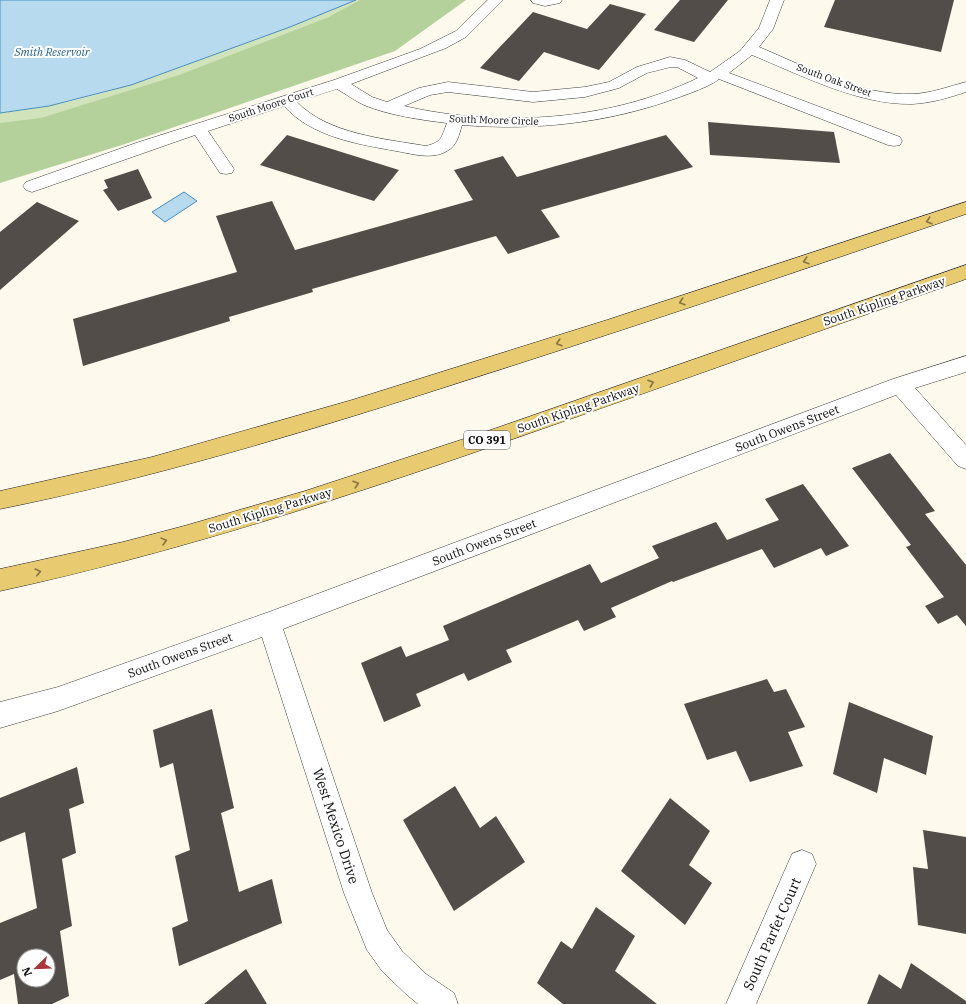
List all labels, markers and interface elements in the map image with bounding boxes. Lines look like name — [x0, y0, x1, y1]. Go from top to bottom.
water label: Smith Reservoir — [14, 45, 91, 59]
street label: South Oak Street — [795, 60, 874, 100]
street label: South Moore Court — [227, 85, 315, 125]
street label: South Moore Circle — [449, 112, 539, 128]
one-way arrow — [926, 216, 933, 224]
one-way arrow — [802, 257, 809, 265]
street label: South Kipling Parkway — [821, 273, 948, 329]
one-way arrow — [679, 297, 686, 306]
one-way arrow — [555, 338, 562, 347]
one-way arrow — [648, 379, 655, 387]
street label: South Kipling Parkway — [515, 380, 642, 436]
street label: South Owens Street — [733, 401, 841, 455]
road number: CO 391 — [464, 431, 510, 449]
one-way arrow — [352, 480, 359, 489]
street label: South Kipling Parkway — [207, 484, 334, 536]
street label: South Owens Street — [430, 515, 538, 569]
one-way arrow — [161, 537, 168, 546]
one-way arrow — [34, 568, 41, 577]
street label: South Owens Street — [126, 629, 234, 681]
street label: West Mexico Drive — [309, 766, 363, 886]
street label: South Parfet Court — [739, 875, 805, 993]
north arrow — [16, 948, 56, 988]
text: N — [19, 965, 35, 979]

